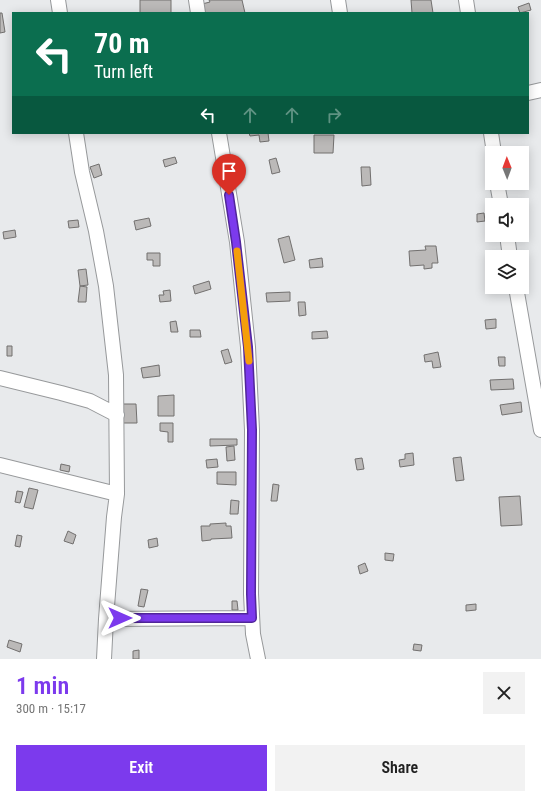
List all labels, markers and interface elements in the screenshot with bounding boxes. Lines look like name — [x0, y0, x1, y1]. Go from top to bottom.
text: 70 m — [94, 27, 150, 60]
icon: left — [28, 28, 80, 80]
text: Turn left — [94, 61, 153, 82]
icon: left — [197, 104, 219, 126]
icon: ahead — [239, 104, 261, 126]
icon: ahead — [281, 104, 303, 126]
icon: right — [323, 104, 345, 126]
north arrow — [485, 146, 529, 190]
map controls — [485, 146, 529, 294]
pin — [212, 154, 246, 195]
icon: arrive — [218, 160, 240, 182]
button: sound — [485, 198, 529, 242]
button: layers — [485, 250, 529, 294]
position arrow — [99, 597, 141, 639]
text: 1 min — [16, 672, 69, 700]
button: close — [483, 672, 525, 714]
text: 300 m · 15:17 — [16, 701, 86, 716]
button: Exit — [16, 745, 267, 791]
button: Share — [275, 745, 525, 791]

